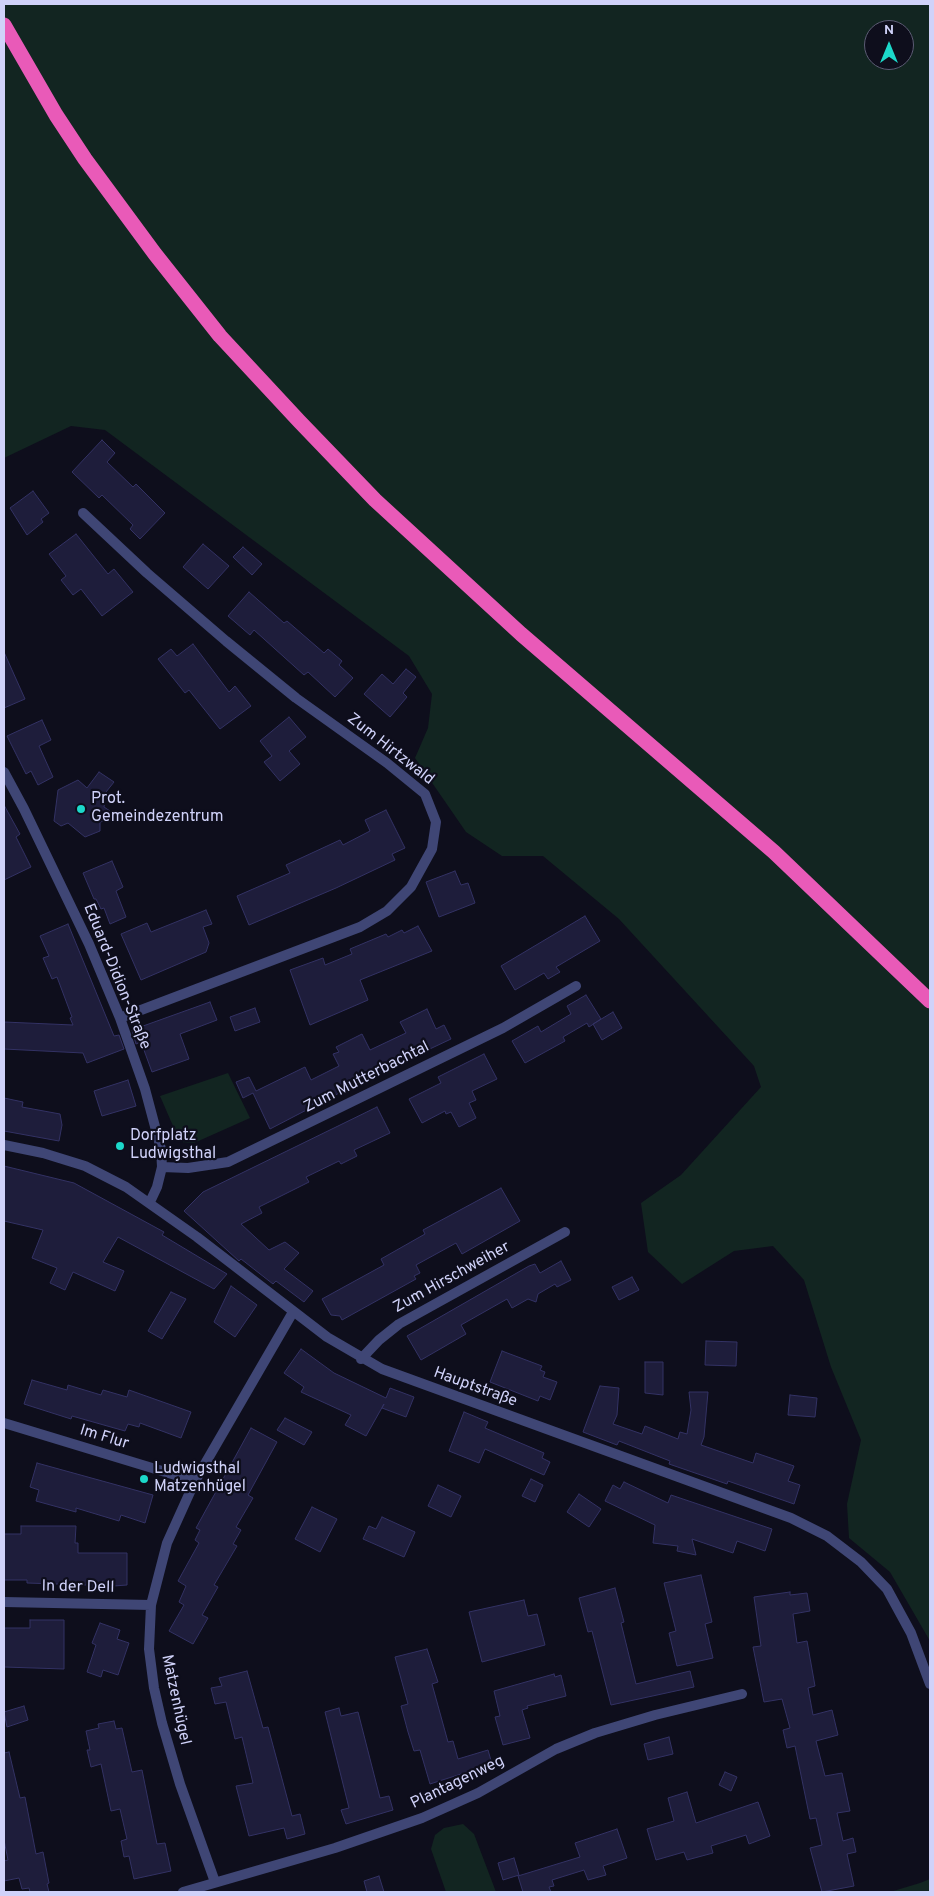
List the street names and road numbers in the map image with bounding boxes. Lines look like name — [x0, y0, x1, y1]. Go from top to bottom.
street label: Zum Hirtzwald — [343, 710, 437, 790]
street label: Eduard-Didion-Straße — [78, 901, 154, 1053]
street label: Zum Mutterbachtal — [301, 1038, 433, 1118]
street label: Zum Hirschweiher — [390, 1238, 514, 1318]
street label: Hauptstraße — [431, 1364, 519, 1412]
street label: Im Flur — [77, 1421, 131, 1455]
street label: In der Dell — [41, 1578, 115, 1598]
street label: Matzenhügel — [156, 1653, 194, 1747]
street label: Plantagenweg — [408, 1752, 508, 1814]

